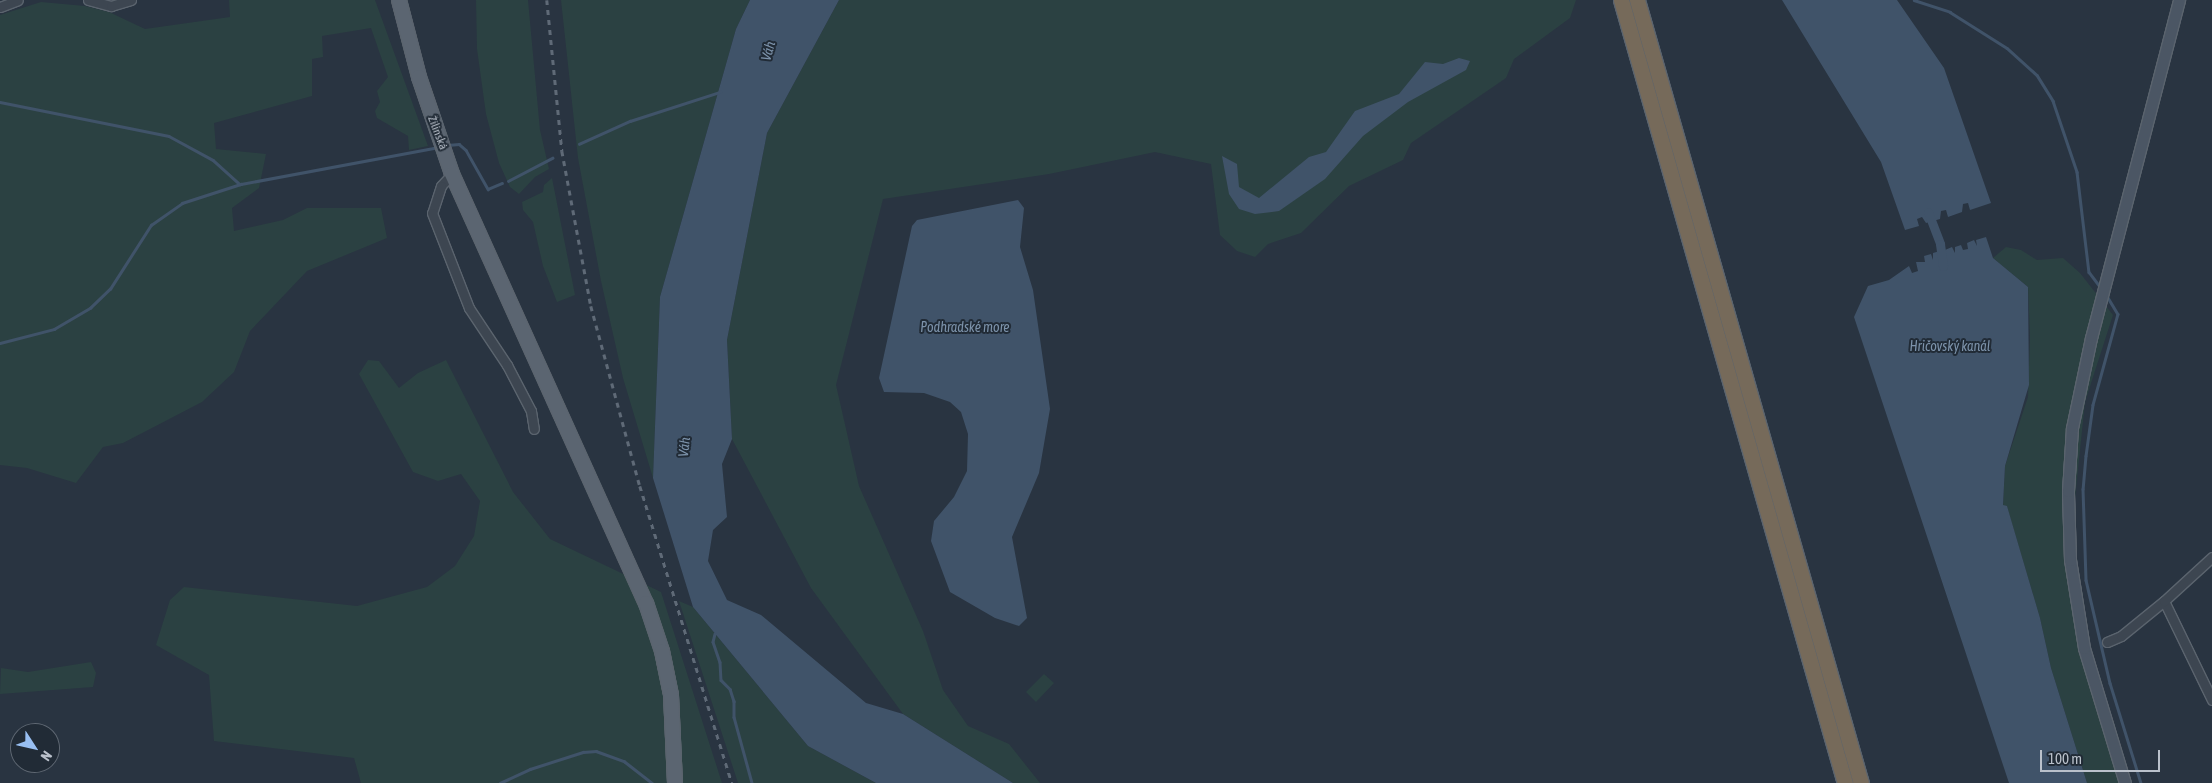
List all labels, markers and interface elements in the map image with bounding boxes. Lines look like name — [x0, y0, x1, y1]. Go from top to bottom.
water label: Váh — [757, 39, 779, 63]
street label: Žilinská — [424, 114, 450, 152]
water label: Podhradské more — [920, 319, 1010, 335]
water label: Hričovský kanál — [1909, 338, 1991, 354]
water label: Váh — [674, 436, 694, 458]
north arrow — [10, 723, 60, 773]
scale bar — [2042, 740, 2162, 772]
text: N — [38, 748, 55, 764]
text: 100 m — [2048, 750, 2082, 767]

